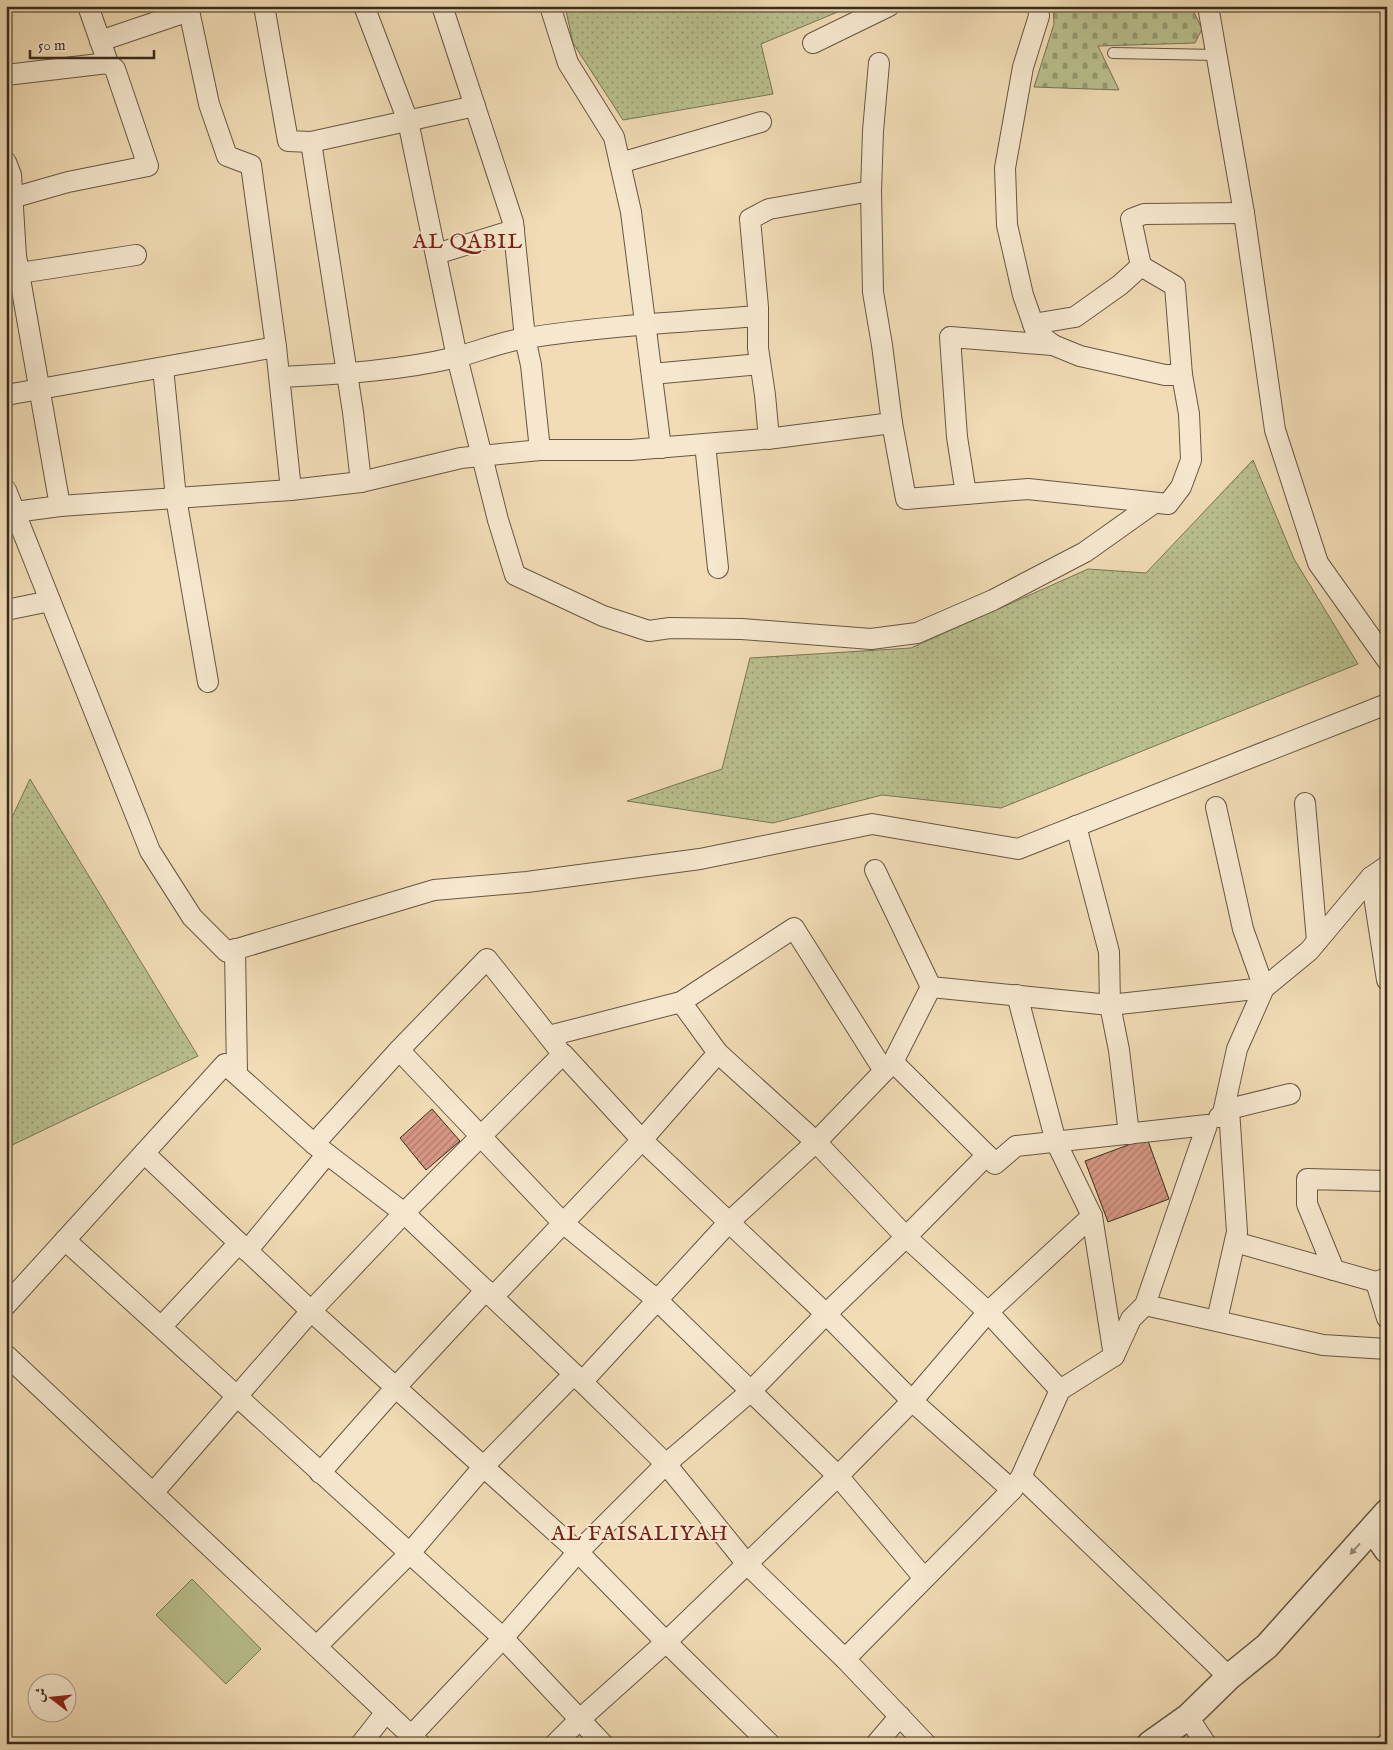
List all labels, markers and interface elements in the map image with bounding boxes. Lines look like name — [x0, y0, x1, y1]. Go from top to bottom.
scale bar — [30, 28, 154, 60]
text: 50 m — [38, 36, 66, 55]
district label: AL QABIL — [412, 229, 523, 256]
district label: AL FAISALIYAH — [550, 1521, 729, 1548]
one-way arrow — [1349, 1543, 1361, 1555]
north arrow — [28, 1672, 78, 1722]
text: ش — [30, 1685, 51, 1704]

